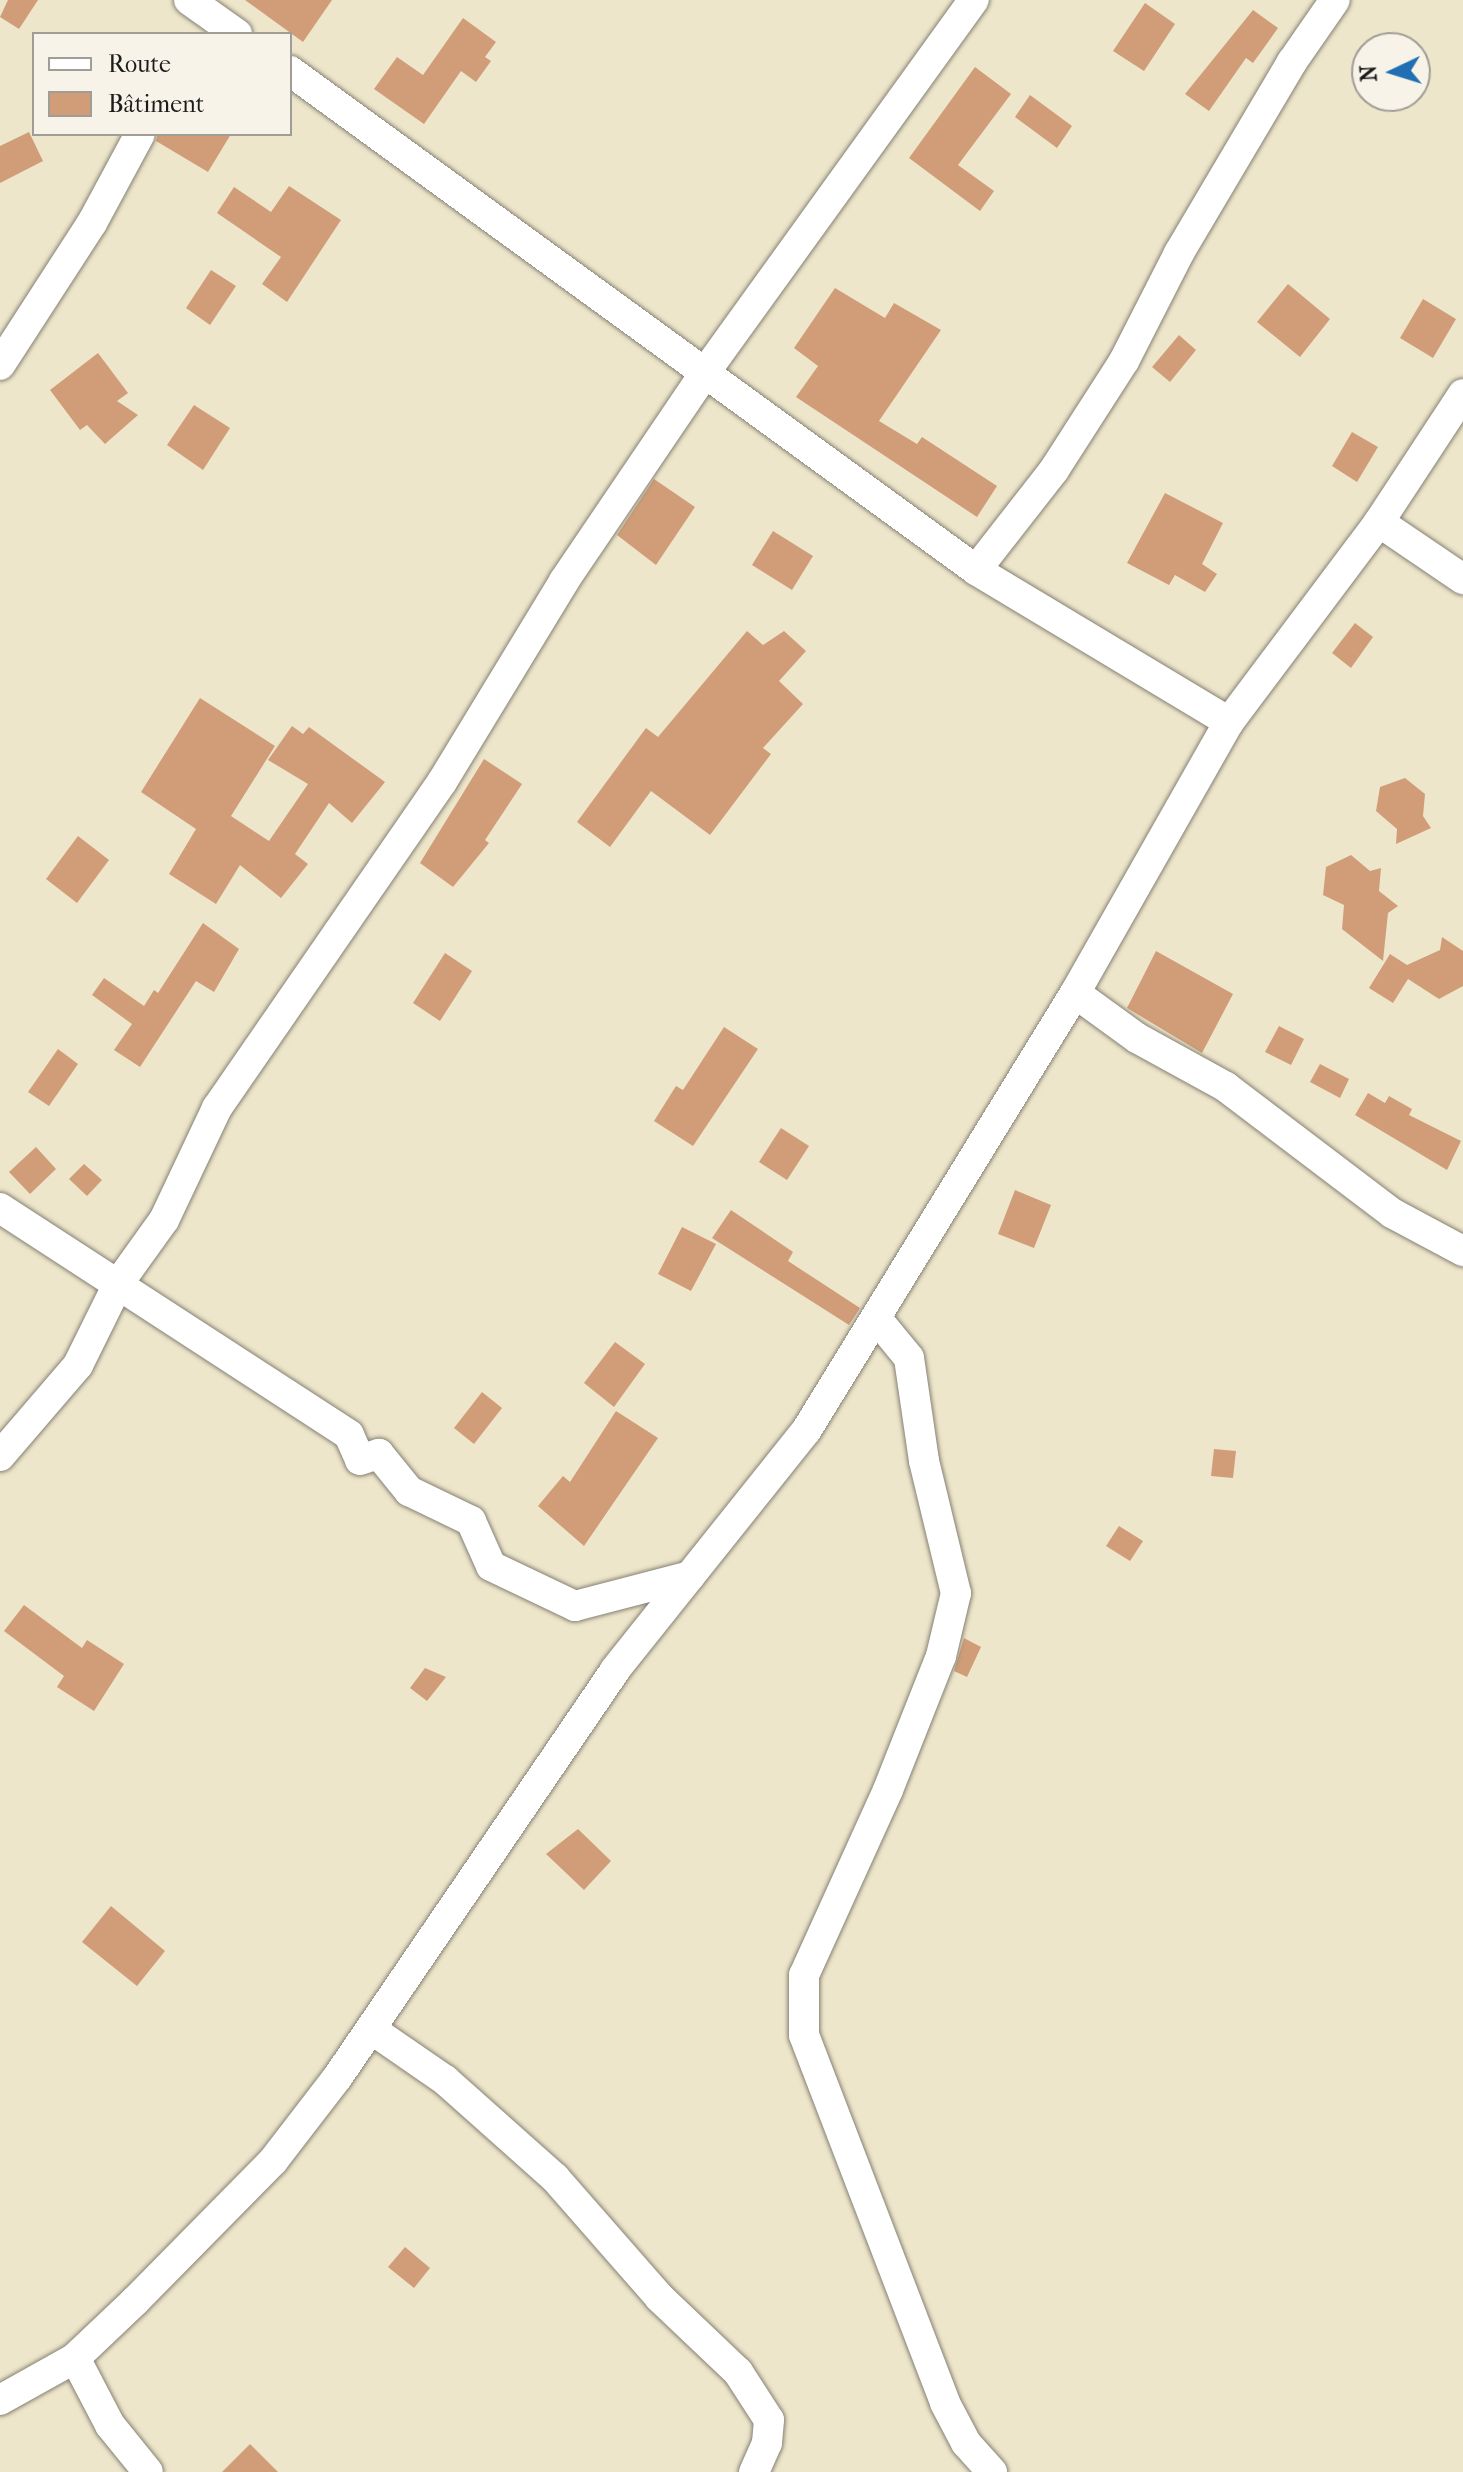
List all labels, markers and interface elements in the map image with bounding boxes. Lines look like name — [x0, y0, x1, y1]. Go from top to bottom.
legend — [32, 32, 292, 136]
north arrow — [1351, 32, 1431, 112]
text: Route — [108, 50, 171, 78]
text: N — [1356, 64, 1383, 83]
text: Bâtiment — [108, 90, 204, 118]

